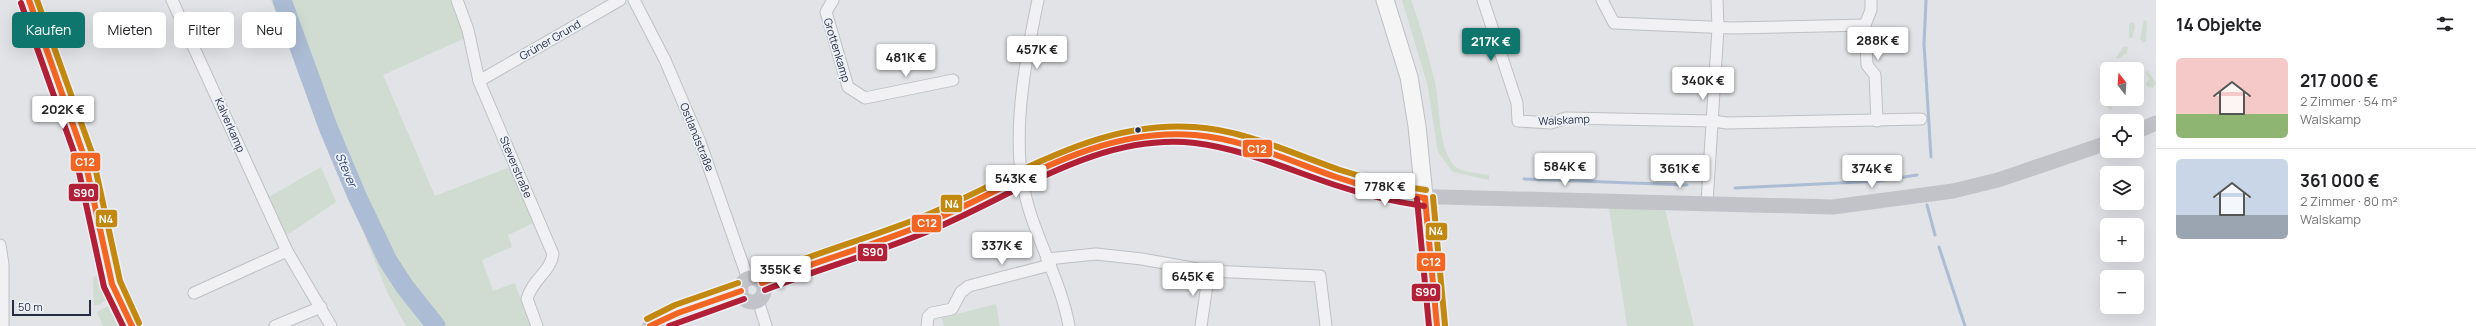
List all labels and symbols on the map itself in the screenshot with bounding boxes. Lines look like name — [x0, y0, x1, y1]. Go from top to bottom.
street label: Grüner Grund — [516, 16, 583, 63]
street label: Grottenkamp — [821, 16, 855, 84]
pin: 288K € — [1845, 27, 1911, 61]
pin: 217K € — [1458, 28, 1524, 62]
pin: 457K € — [1004, 36, 1070, 70]
pin: 481K € — [873, 44, 939, 78]
north arrow — [2100, 62, 2144, 106]
pin: 340K € — [1670, 67, 1736, 101]
street label: Kalverkamp — [212, 95, 249, 155]
pin: 202K € — [30, 96, 96, 130]
street label: Ostlandstraße — [677, 100, 718, 174]
street label: Walskamp — [1538, 111, 1591, 128]
unlabelled marker — [1133, 125, 1143, 135]
street label: Steverstraße — [497, 134, 536, 201]
line badge: C12 — [1242, 139, 1273, 158]
text: C12 — [1247, 141, 1267, 156]
water label: Stever — [332, 150, 362, 191]
line badge: C12 — [70, 152, 101, 172]
pin: 584K € — [1532, 153, 1598, 187]
text: C12 — [75, 154, 95, 169]
pin: 361K € — [1647, 155, 1713, 189]
pin: 374K € — [1839, 155, 1905, 189]
pin: 543K € — [983, 165, 1049, 199]
pin: 778K € — [1352, 173, 1418, 207]
line badge: S90 — [68, 183, 99, 202]
text: S90 — [73, 185, 95, 200]
line badge: N4 — [940, 194, 963, 213]
text: N4 — [945, 196, 960, 211]
line badge: N4 — [95, 209, 118, 228]
text: N4 — [99, 211, 114, 226]
line badge: C12 — [911, 214, 942, 233]
text: C12 — [917, 215, 937, 230]
line badge: N4 — [1425, 222, 1448, 241]
text: N4 — [1429, 223, 1444, 238]
pin: 337K € — [969, 232, 1035, 266]
line badge: S90 — [857, 243, 888, 262]
text: S90 — [862, 244, 884, 259]
line badge: C12 — [1416, 252, 1446, 272]
text: C12 — [1421, 254, 1441, 269]
pin: 355K € — [748, 256, 814, 290]
pin: 645K € — [1160, 263, 1226, 297]
line badge: S90 — [1411, 283, 1441, 302]
text: S90 — [1415, 284, 1437, 299]
scale bar — [12, 298, 91, 317]

